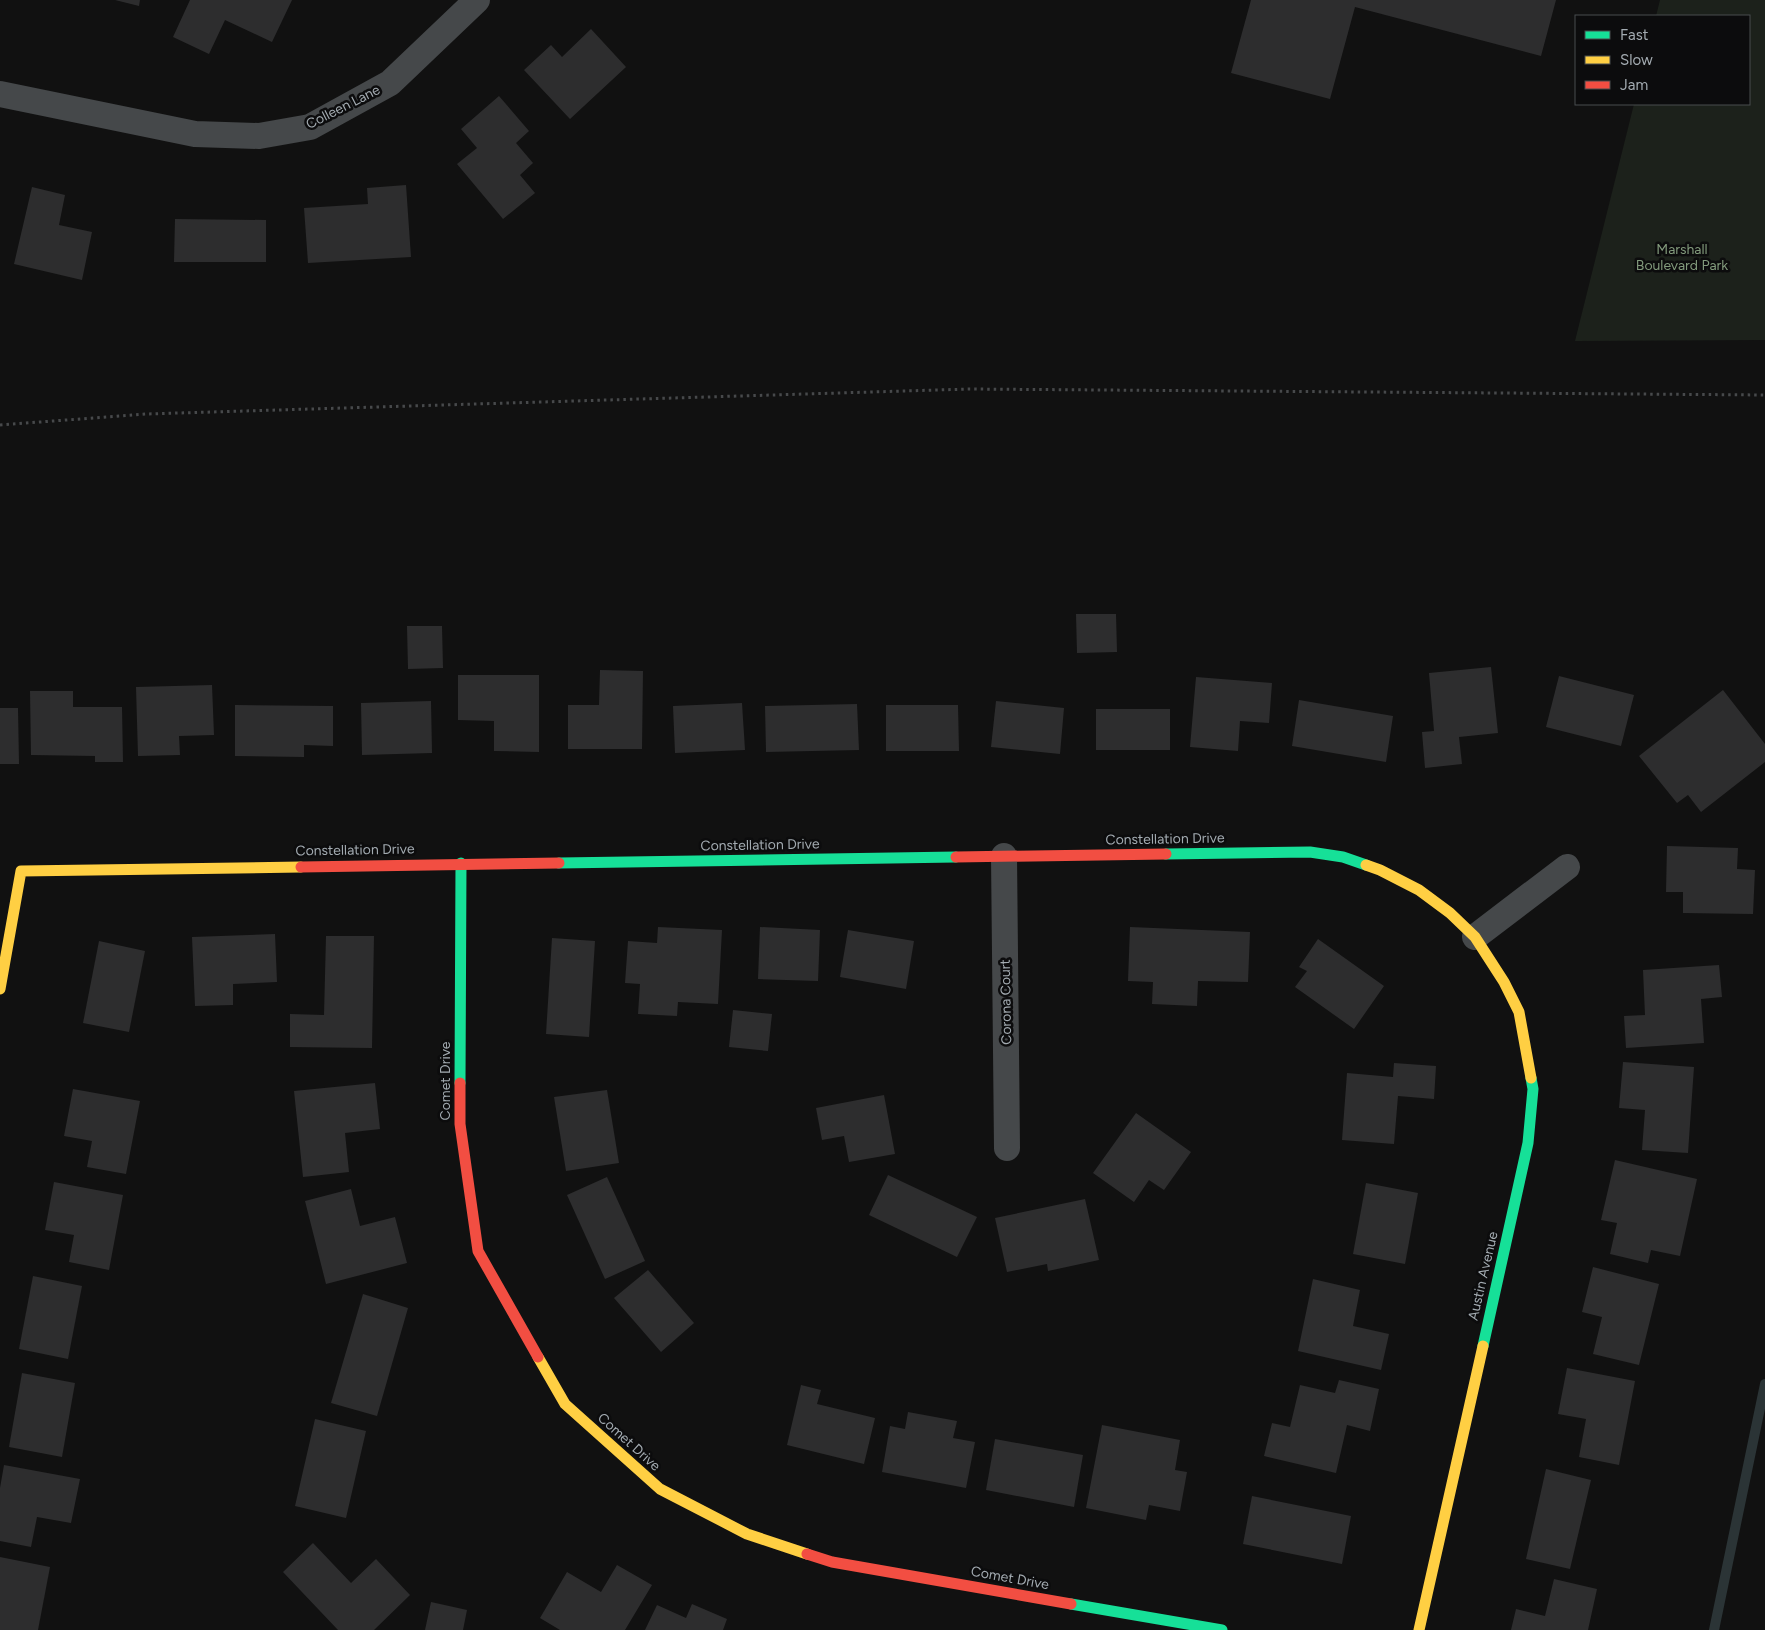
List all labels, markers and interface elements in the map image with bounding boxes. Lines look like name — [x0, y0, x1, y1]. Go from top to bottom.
legend — [1575, 15, 1750, 105]
text: Fast — [1620, 26, 1649, 44]
text: Slow — [1620, 51, 1653, 69]
text: Jam — [1620, 76, 1648, 94]
street label: Colleen Lane — [303, 81, 383, 133]
park label: Marshall Boulevard Park — [1636, 241, 1728, 274]
street label: Constellation Drive — [1105, 829, 1225, 849]
street label: Constellation Drive — [700, 835, 820, 855]
street label: Constellation Drive — [295, 840, 415, 860]
street label: Corona Court — [997, 959, 1015, 1045]
street label: Comet Drive — [437, 1041, 454, 1120]
street label: Austin Avenue — [1464, 1229, 1502, 1322]
street label: Comet Drive — [594, 1409, 664, 1475]
street label: Comet Drive — [970, 1563, 1051, 1593]

